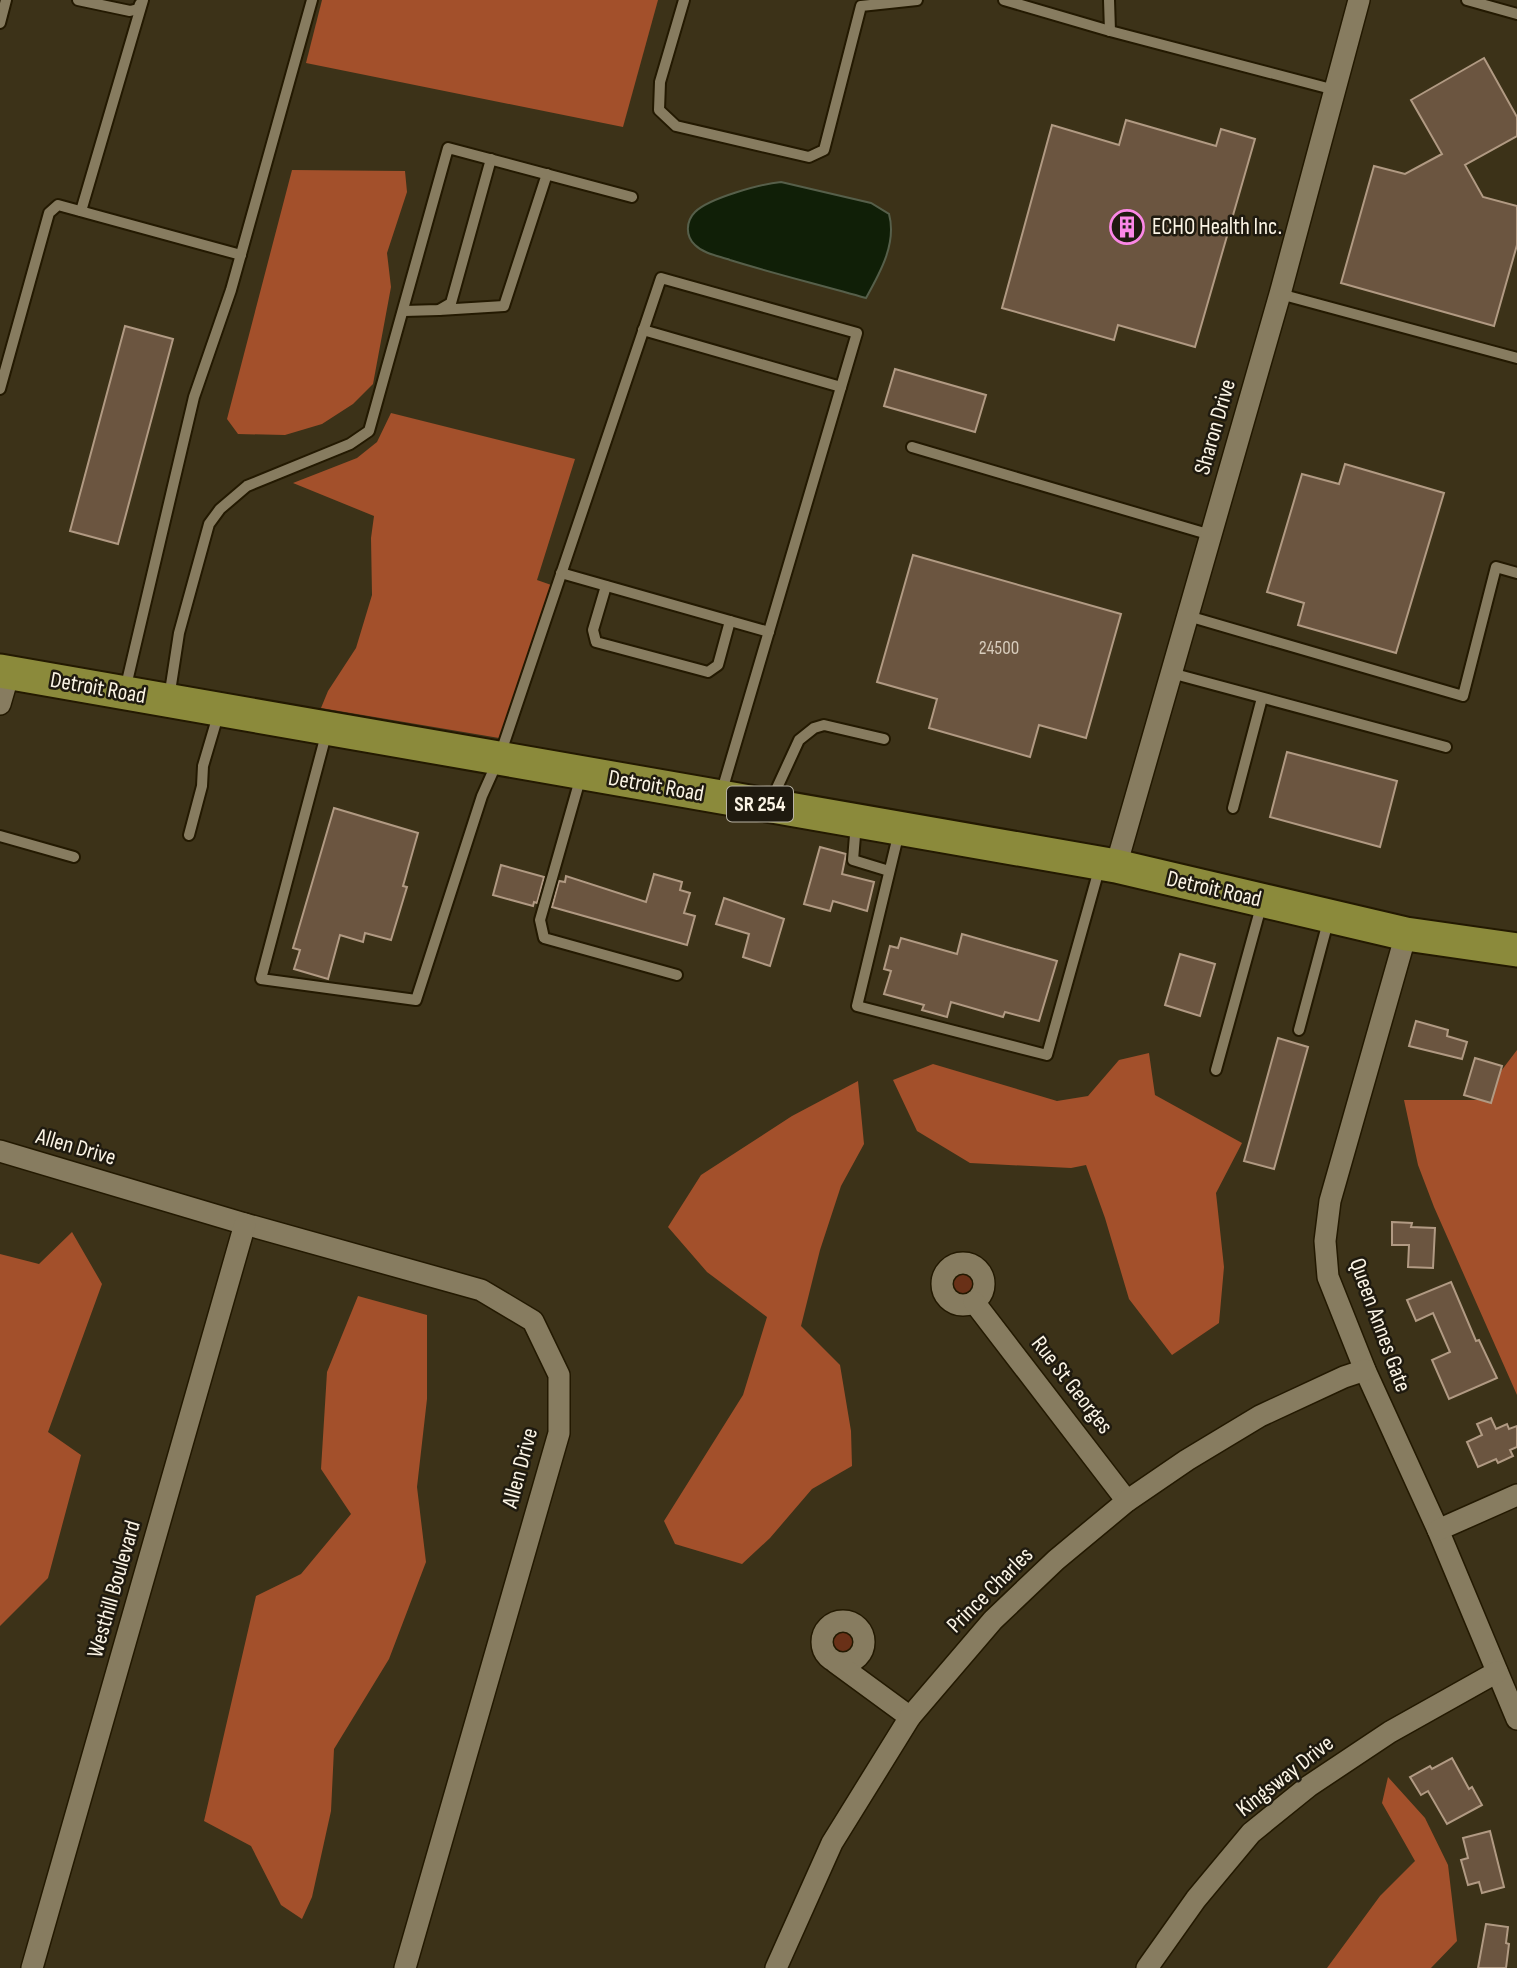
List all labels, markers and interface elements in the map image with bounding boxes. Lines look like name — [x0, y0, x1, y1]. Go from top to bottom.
building icon: ECHO Health Inc. — [1108, 208, 1146, 246]
place label: ECHO Health Inc. — [1152, 213, 1282, 241]
street label: Sharon Drive — [1188, 376, 1242, 478]
house number: 24500 — [979, 637, 1019, 660]
street label: Detroit Road — [48, 666, 148, 710]
street label: Detroit Road — [606, 764, 706, 808]
road number: SR 254 — [727, 786, 793, 822]
street label: Detroit Road — [1164, 864, 1264, 914]
street label: Allen Drive — [32, 1122, 119, 1172]
street label: Queen Annes Gate — [1343, 1254, 1417, 1396]
street label: Rue St Georges — [1025, 1330, 1119, 1440]
street label: Allen Drive — [496, 1425, 544, 1512]
street label: Westhill Boulevard — [81, 1517, 147, 1661]
street label: Prince Charles — [941, 1541, 1039, 1639]
street label: Kingsway Drive — [1231, 1729, 1339, 1823]

